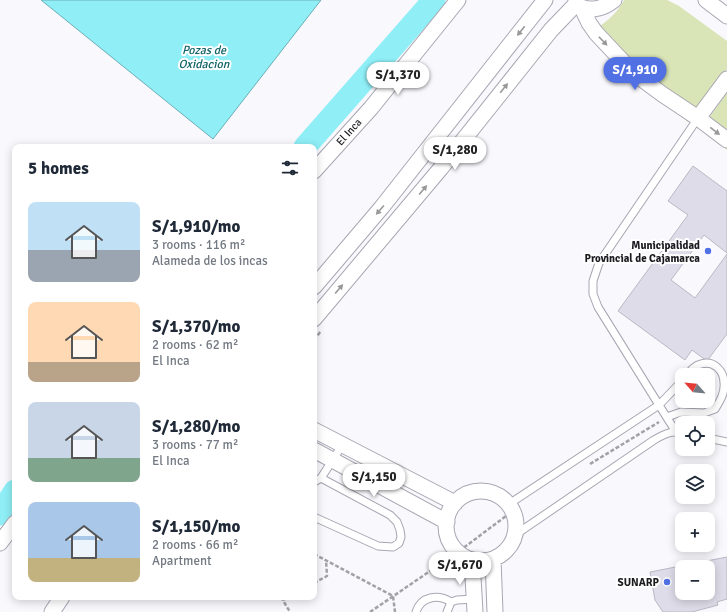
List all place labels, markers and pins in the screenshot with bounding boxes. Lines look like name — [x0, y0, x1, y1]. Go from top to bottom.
pin: S/1,910 — [598, 57, 672, 91]
pin: S/1,370 — [361, 62, 435, 96]
pin: S/1,280 — [418, 137, 492, 171]
place label: Municipalidad Provincial de Cajamarca — [585, 239, 700, 265]
marker: Municipalidad Provincial de Cajamarca — [703, 246, 713, 256]
pin: S/1,150 — [337, 464, 411, 498]
pin: S/1,670 — [423, 552, 497, 586]
place label: SUNARP — [618, 576, 660, 589]
marker: SUNARP — [662, 577, 672, 587]

